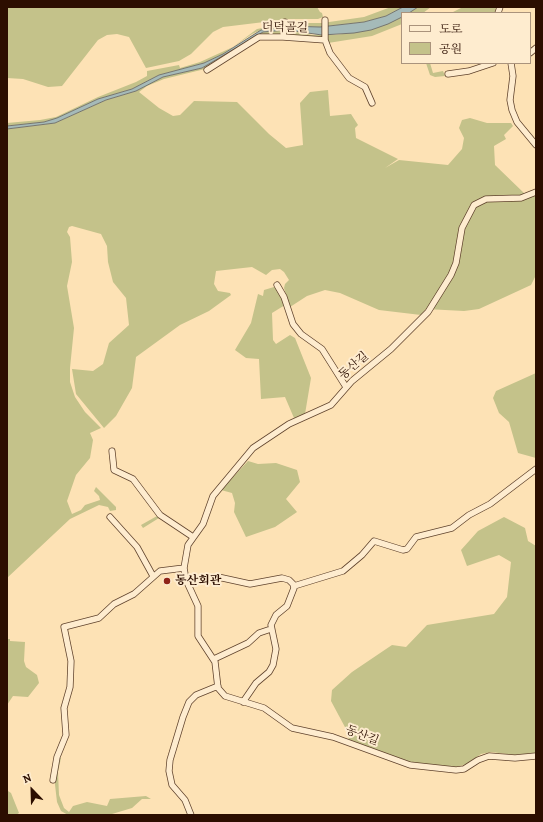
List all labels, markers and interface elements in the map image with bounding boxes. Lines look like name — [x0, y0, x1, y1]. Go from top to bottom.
legend — [401, 12, 531, 64]
street label: 더덕골길 — [262, 20, 308, 36]
text: 도로 — [439, 21, 462, 37]
text: 공원 — [439, 41, 462, 57]
street label: 동산길 — [336, 349, 372, 383]
place label: 동산회관 — [175, 574, 221, 588]
marker: 동산회관 — [162, 576, 172, 586]
street label: 동산길 — [343, 723, 381, 749]
north arrow — [12, 770, 52, 810]
text: N — [20, 770, 34, 787]

